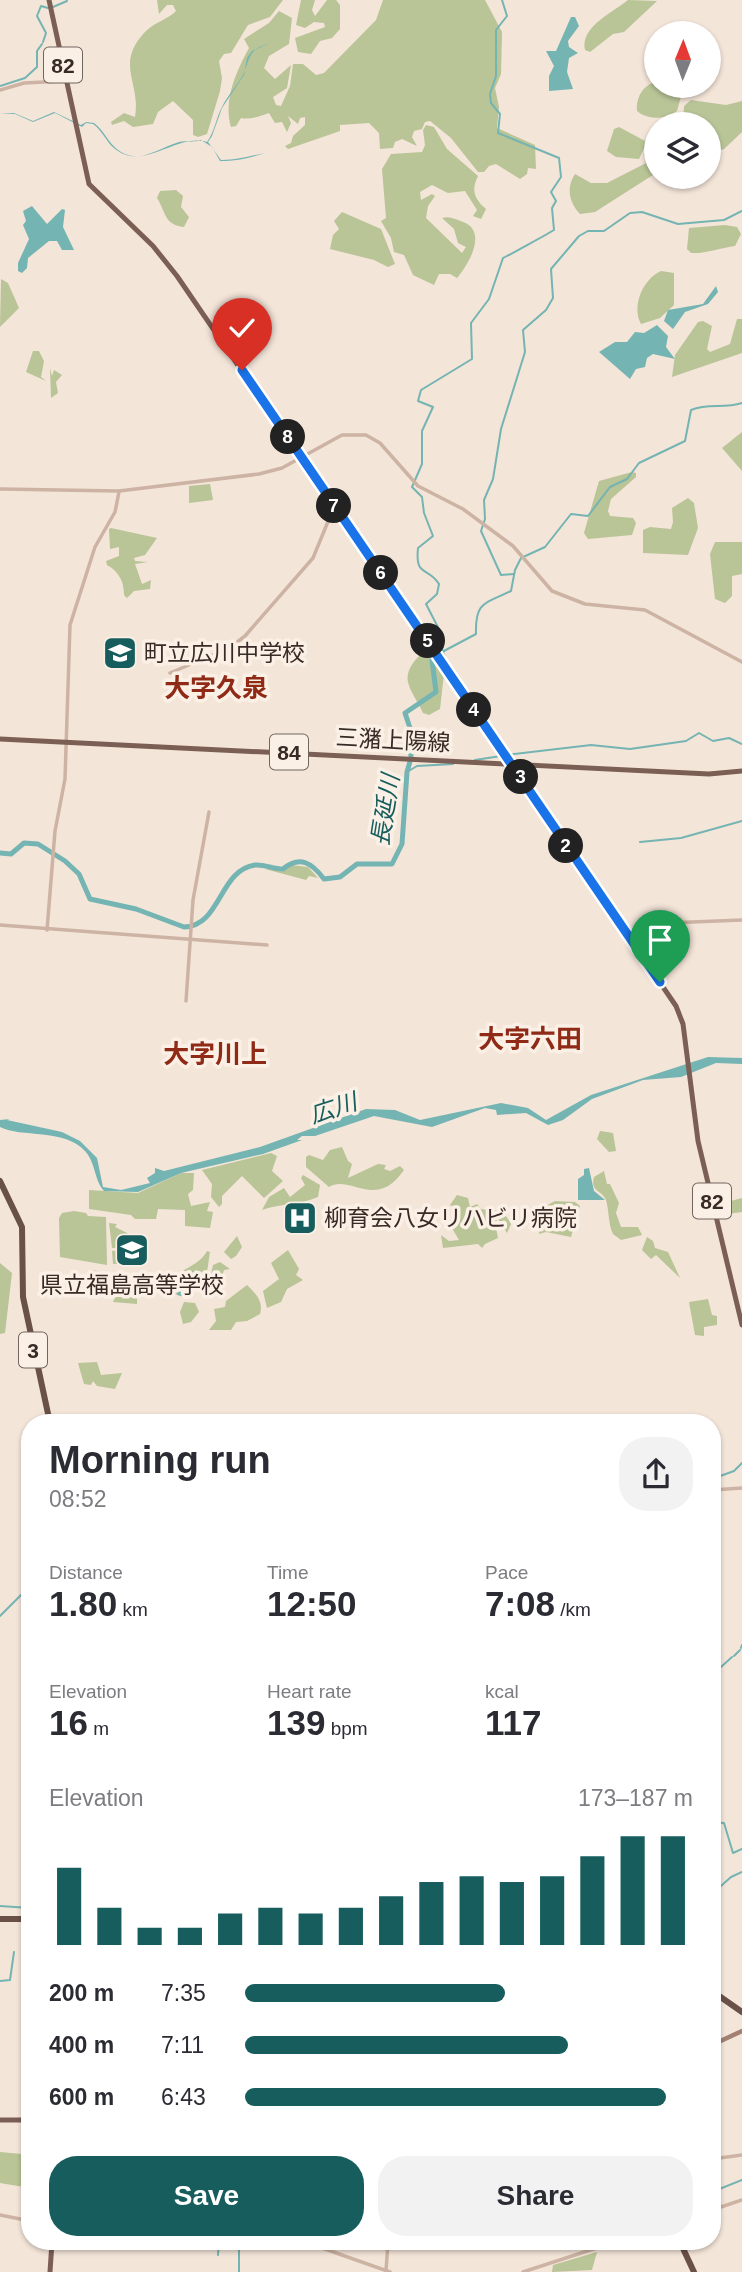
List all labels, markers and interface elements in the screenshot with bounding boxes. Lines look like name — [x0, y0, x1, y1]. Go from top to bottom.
north arrow — [644, 21, 721, 98]
map controls — [644, 21, 721, 189]
road number: 82 — [44, 48, 82, 82]
button: layers — [644, 112, 721, 189]
pin — [212, 298, 272, 370]
icon: check — [223, 309, 261, 347]
pin: 8 — [270, 420, 306, 454]
text: 8 — [282, 426, 293, 447]
pin: 7 — [316, 489, 352, 524]
text: 7 — [328, 495, 339, 516]
pin: 6 — [364, 556, 398, 590]
text: 6 — [375, 562, 386, 583]
pin: 5 — [410, 624, 446, 658]
text: 5 — [422, 630, 433, 651]
school or university icon: 町立広川中学校 — [101, 634, 139, 672]
place label: 町立広川中学校 — [144, 640, 305, 666]
district label: 大字久泉 — [164, 673, 268, 703]
pin: 4 — [456, 692, 491, 728]
text: 4 — [468, 699, 479, 720]
street label: 三潴上陽線 — [335, 724, 451, 756]
road number: 84 — [270, 734, 308, 770]
pin: 3 — [504, 760, 538, 794]
text: 3 — [515, 766, 526, 787]
water label: 長延川 — [366, 769, 404, 848]
pin: 2 — [548, 828, 584, 864]
text: 2 — [560, 835, 571, 856]
pin — [630, 910, 690, 982]
icon: arrive — [641, 921, 679, 959]
district label: 大字六田 — [478, 1024, 582, 1054]
district label: 大字川上 — [163, 1039, 267, 1069]
water label: 広川 — [306, 1087, 363, 1128]
road number: 82 — [693, 1184, 731, 1218]
hospital icon: 柳育会八女リハビリ病院 — [281, 1199, 319, 1237]
place label: 柳育会八女リハビリ病院 — [324, 1205, 577, 1231]
school or university icon: 県立福島高等学校 — [113, 1231, 151, 1269]
place label: 県立福島高等学校 — [40, 1272, 224, 1298]
road number: 3 — [19, 1332, 47, 1368]
button: share — [619, 1437, 693, 1511]
text: Morning run — [49, 1439, 271, 1481]
text: 08:52 — [49, 1486, 107, 1512]
text: Distance — [49, 1562, 123, 1583]
text: Time — [267, 1562, 309, 1583]
text: Pace — [485, 1562, 528, 1583]
text: 1.80 — [49, 1584, 117, 1623]
text: 12:50 — [267, 1584, 357, 1623]
text: 7:08 — [485, 1584, 555, 1623]
text: km — [117, 1599, 148, 1620]
text: /km — [555, 1599, 591, 1620]
text: Elevation — [49, 1681, 127, 1702]
text: Heart rate — [267, 1681, 351, 1702]
text: kcal — [485, 1681, 519, 1702]
text: 16 — [49, 1703, 88, 1742]
text: 139 — [267, 1703, 325, 1742]
text: 117 — [485, 1703, 541, 1742]
text: m — [88, 1718, 109, 1739]
text: bpm — [325, 1718, 368, 1739]
text: Elevation — [49, 1785, 144, 1811]
text: 173–187 m — [578, 1785, 693, 1811]
text: 200 m — [49, 1980, 114, 2006]
text: 7:35 — [161, 1980, 206, 2006]
text: 400 m — [49, 2032, 114, 2058]
text: 7:11 — [161, 2032, 204, 2058]
text: 600 m — [49, 2084, 114, 2110]
text: 6:43 — [161, 2084, 206, 2110]
button: Save — [49, 2156, 364, 2236]
button: Share — [378, 2156, 693, 2236]

